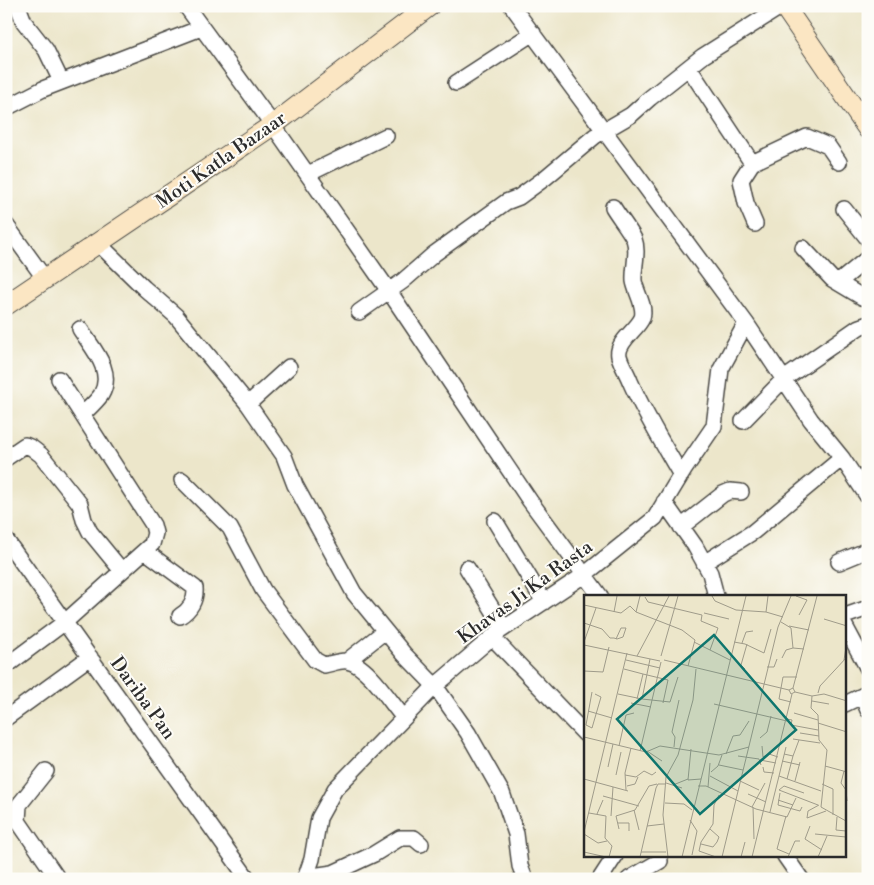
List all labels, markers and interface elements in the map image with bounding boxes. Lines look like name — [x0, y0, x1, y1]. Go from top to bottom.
street label: Moti Katla Bazaar — [151, 106, 291, 214]
street label: Khavas Ji Ka Rasta — [453, 535, 598, 649]
inset map — [584, 595, 846, 858]
street label: Dariba Pan — [105, 652, 181, 744]

